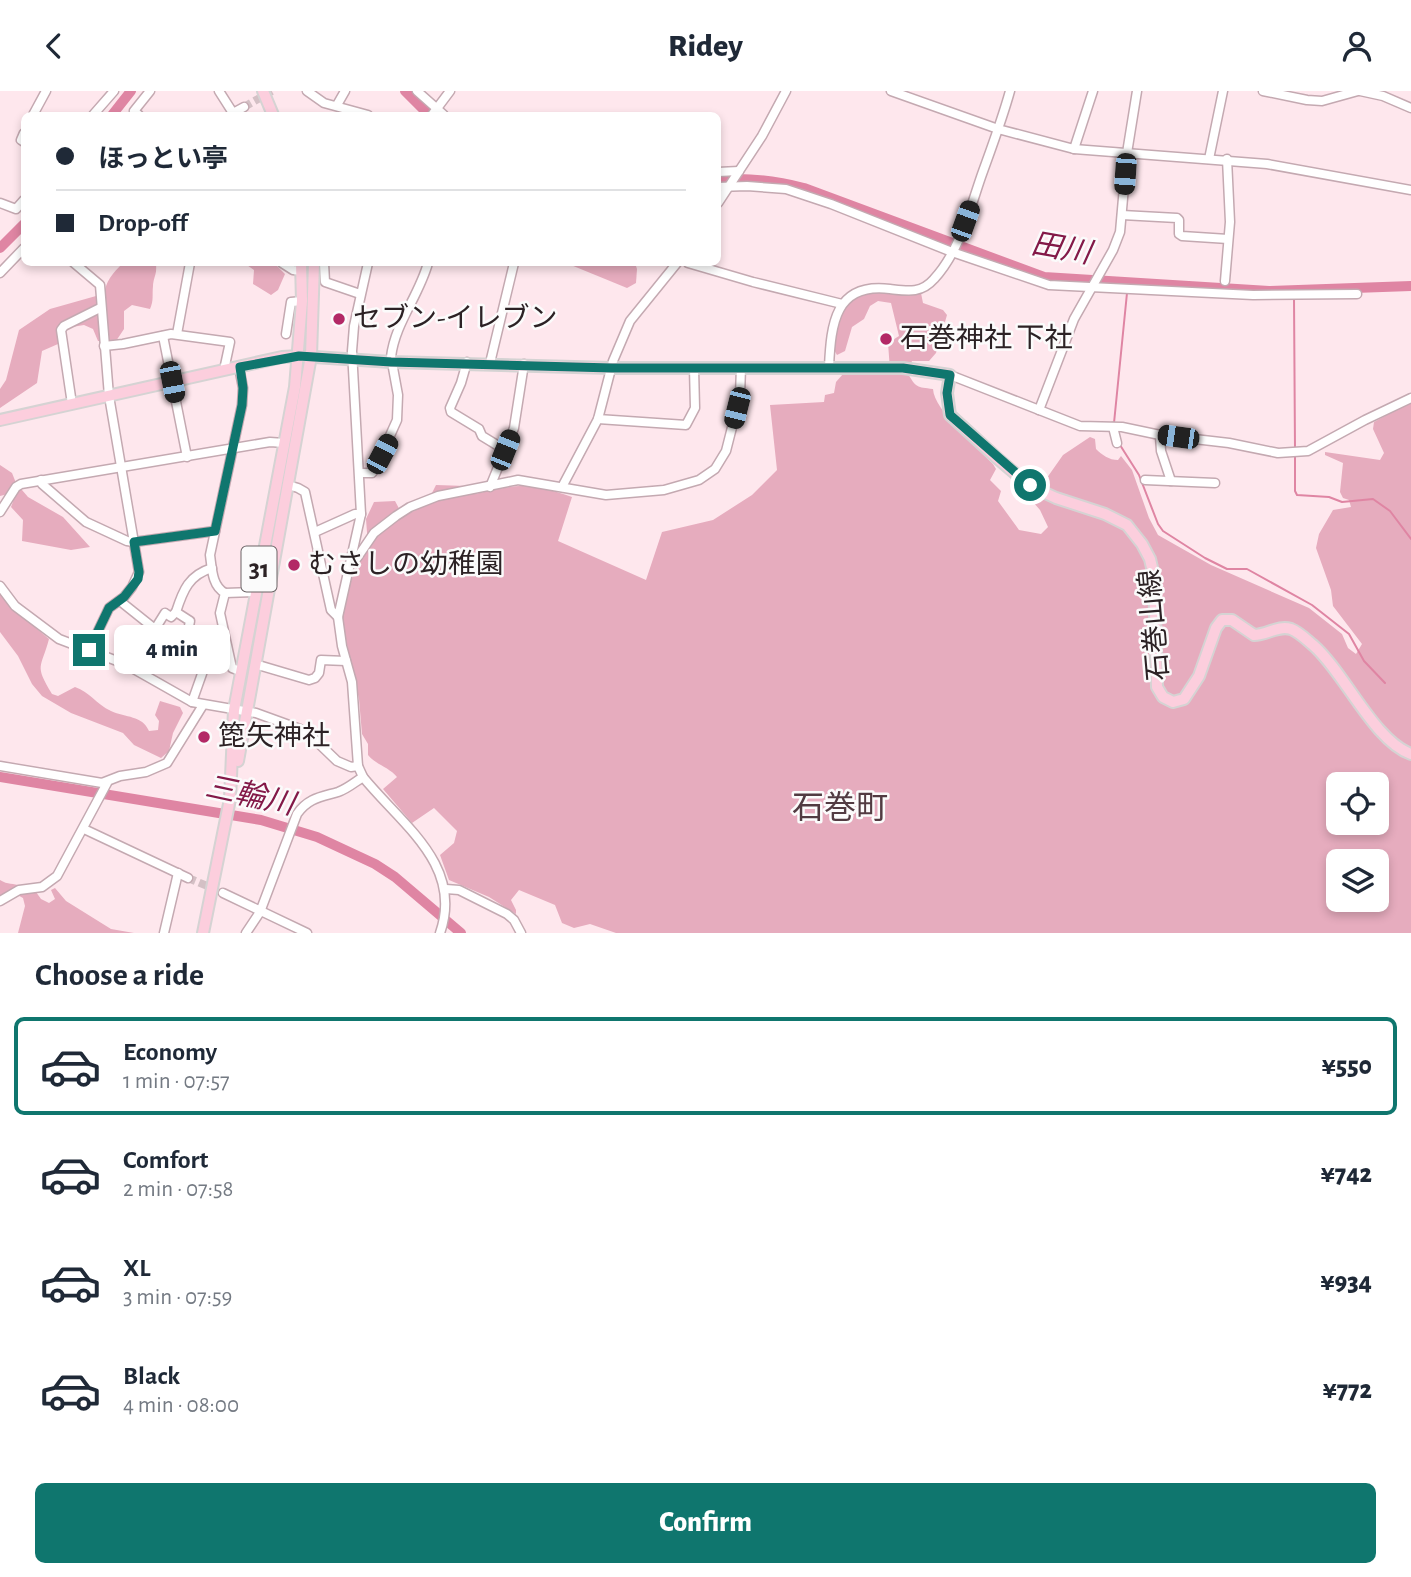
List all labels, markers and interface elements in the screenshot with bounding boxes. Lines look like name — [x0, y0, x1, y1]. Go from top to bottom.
icon: back — [35, 27, 73, 65]
icon: person — [1338, 27, 1376, 65]
text: Ridey — [668, 30, 743, 62]
text: ほっとい亭 — [98, 146, 228, 172]
car — [1114, 152, 1137, 196]
car — [948, 198, 983, 244]
text: Drop-off — [98, 210, 187, 236]
water label: 田川 — [1029, 229, 1096, 270]
place label: セブン-イレブン — [353, 303, 558, 333]
marker: セブン-イレブン — [331, 311, 347, 327]
place label: 石巻神社 下社 — [900, 323, 1073, 353]
marker: 石巻神社 下社 — [878, 331, 894, 347]
car — [158, 359, 187, 405]
car — [722, 385, 753, 431]
car — [1156, 424, 1201, 450]
car — [488, 427, 523, 473]
car — [363, 431, 402, 477]
route start — [1014, 469, 1046, 501]
road number: 31 — [242, 547, 276, 591]
place label: むさしの幼稚園 — [308, 549, 504, 579]
marker: むさしの幼稚園 — [286, 557, 302, 573]
street label: 石巻山線 — [1134, 568, 1174, 682]
callout: 4 min — [114, 625, 229, 675]
route end — [73, 634, 105, 666]
text: 4 min — [146, 638, 198, 661]
place label: 箆矢神社 — [218, 721, 330, 751]
marker: 箆矢神社 — [196, 729, 212, 745]
water label: 三輪川 — [203, 770, 300, 821]
map controls — [1326, 772, 1389, 912]
button: locate — [1326, 772, 1389, 835]
district label: 石巻町 — [792, 790, 888, 824]
button: layers — [1326, 849, 1389, 912]
text: Choose a ride — [35, 959, 204, 991]
icon: car — [39, 1035, 102, 1098]
text: Economy — [123, 1039, 217, 1065]
text: ¥550 — [1322, 1053, 1372, 1079]
text: 1 min · 07:57 — [123, 1070, 230, 1093]
icon: car — [39, 1143, 102, 1206]
text: Comfort — [123, 1147, 208, 1173]
text: ¥742 — [1320, 1161, 1372, 1187]
text: 2 min · 07:58 — [123, 1178, 233, 1201]
icon: car — [39, 1251, 102, 1314]
text: XL — [123, 1255, 150, 1281]
text: ¥934 — [1320, 1269, 1372, 1295]
text: 3 min · 07:59 — [123, 1286, 232, 1309]
icon: car — [39, 1359, 102, 1422]
text: Black — [123, 1363, 180, 1389]
text: ¥772 — [1322, 1377, 1372, 1403]
text: 4 min · 08:00 — [123, 1394, 239, 1417]
button: Confirm — [35, 1483, 1376, 1563]

